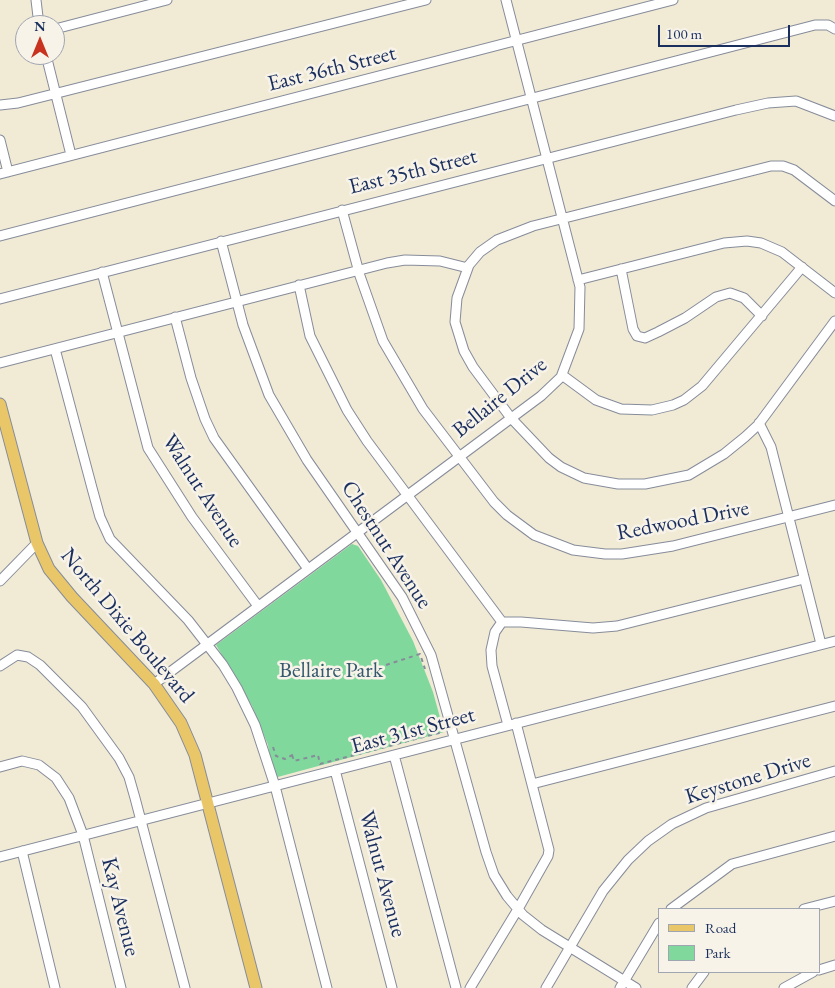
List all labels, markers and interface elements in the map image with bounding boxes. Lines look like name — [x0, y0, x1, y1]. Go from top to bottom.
north arrow — [15, 15, 65, 65]
scale bar — [660, 15, 792, 47]
text: N — [34, 17, 46, 35]
text: 100 m — [666, 24, 702, 43]
street label: East 36th Street — [265, 40, 399, 98]
street label: East 35th Street — [346, 143, 480, 201]
street label: Bellaire Drive — [448, 352, 552, 444]
street label: Walnut Avenue — [156, 429, 248, 553]
street label: Chestnut Avenue — [335, 476, 437, 614]
street label: Redwood Drive — [615, 495, 751, 547]
street label: North Dixie Boulevard — [55, 543, 199, 709]
park label: Bellaire Park — [279, 658, 383, 684]
street label: East 31st Street — [348, 702, 478, 760]
street label: Keystone Drive — [682, 747, 814, 811]
street label: Walnut Avenue — [352, 808, 412, 940]
street label: Kay Avenue — [95, 855, 145, 959]
legend — [658, 908, 820, 973]
text: Road — [705, 918, 736, 937]
text: Park — [705, 943, 731, 962]

